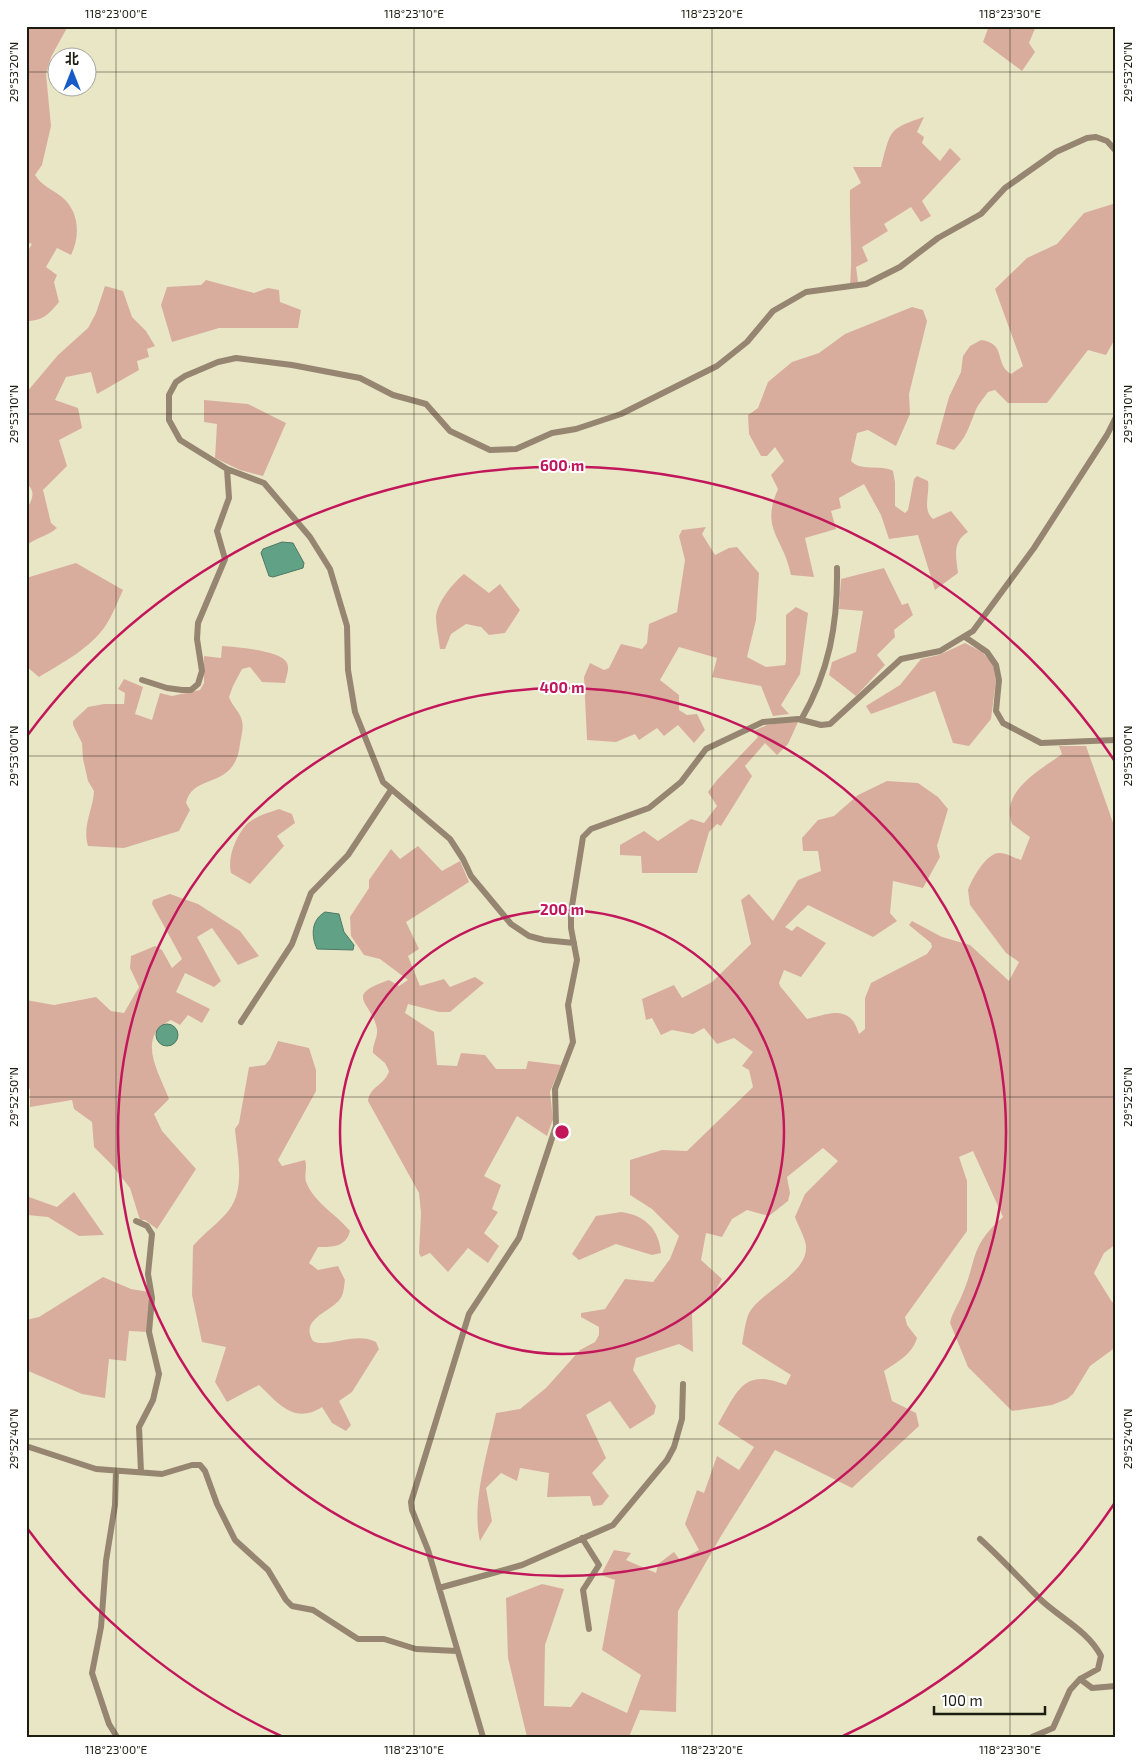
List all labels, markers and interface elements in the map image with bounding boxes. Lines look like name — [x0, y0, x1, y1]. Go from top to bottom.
text: 118°23'00"E — [85, 6, 148, 20]
text: 118°23'10"E — [384, 6, 444, 20]
text: 118°23'20"E — [681, 6, 743, 20]
text: 118°23'30"E — [979, 6, 1041, 20]
text: 29°53'20"N — [6, 42, 20, 102]
text: 29°53'20"N — [1120, 42, 1134, 102]
north arrow — [48, 48, 98, 98]
text: 北 — [65, 50, 79, 67]
text: 29°53'10"N — [6, 385, 20, 443]
text: 29°53'10"N — [1120, 385, 1134, 443]
text: 600 m — [540, 456, 584, 474]
text: 400 m — [540, 678, 584, 696]
text: 29°53'00"N — [6, 726, 20, 786]
text: 29°53'00"N — [1120, 726, 1134, 786]
text: 200 m — [540, 900, 584, 918]
text: 29°52'50"N — [6, 1067, 20, 1127]
text: 29°52'50"N — [1120, 1067, 1134, 1127]
centre of rings — [553, 1123, 571, 1141]
text: 29°52'40"N — [6, 1409, 20, 1469]
text: 29°52'40"N — [1120, 1409, 1134, 1469]
scale bar — [934, 1683, 1046, 1715]
text: 100 m — [942, 1691, 983, 1709]
text: 118°23'00"E — [85, 1742, 148, 1756]
text: 118°23'10"E — [384, 1742, 444, 1756]
text: 118°23'20"E — [681, 1742, 743, 1756]
text: 118°23'30"E — [979, 1742, 1041, 1756]

